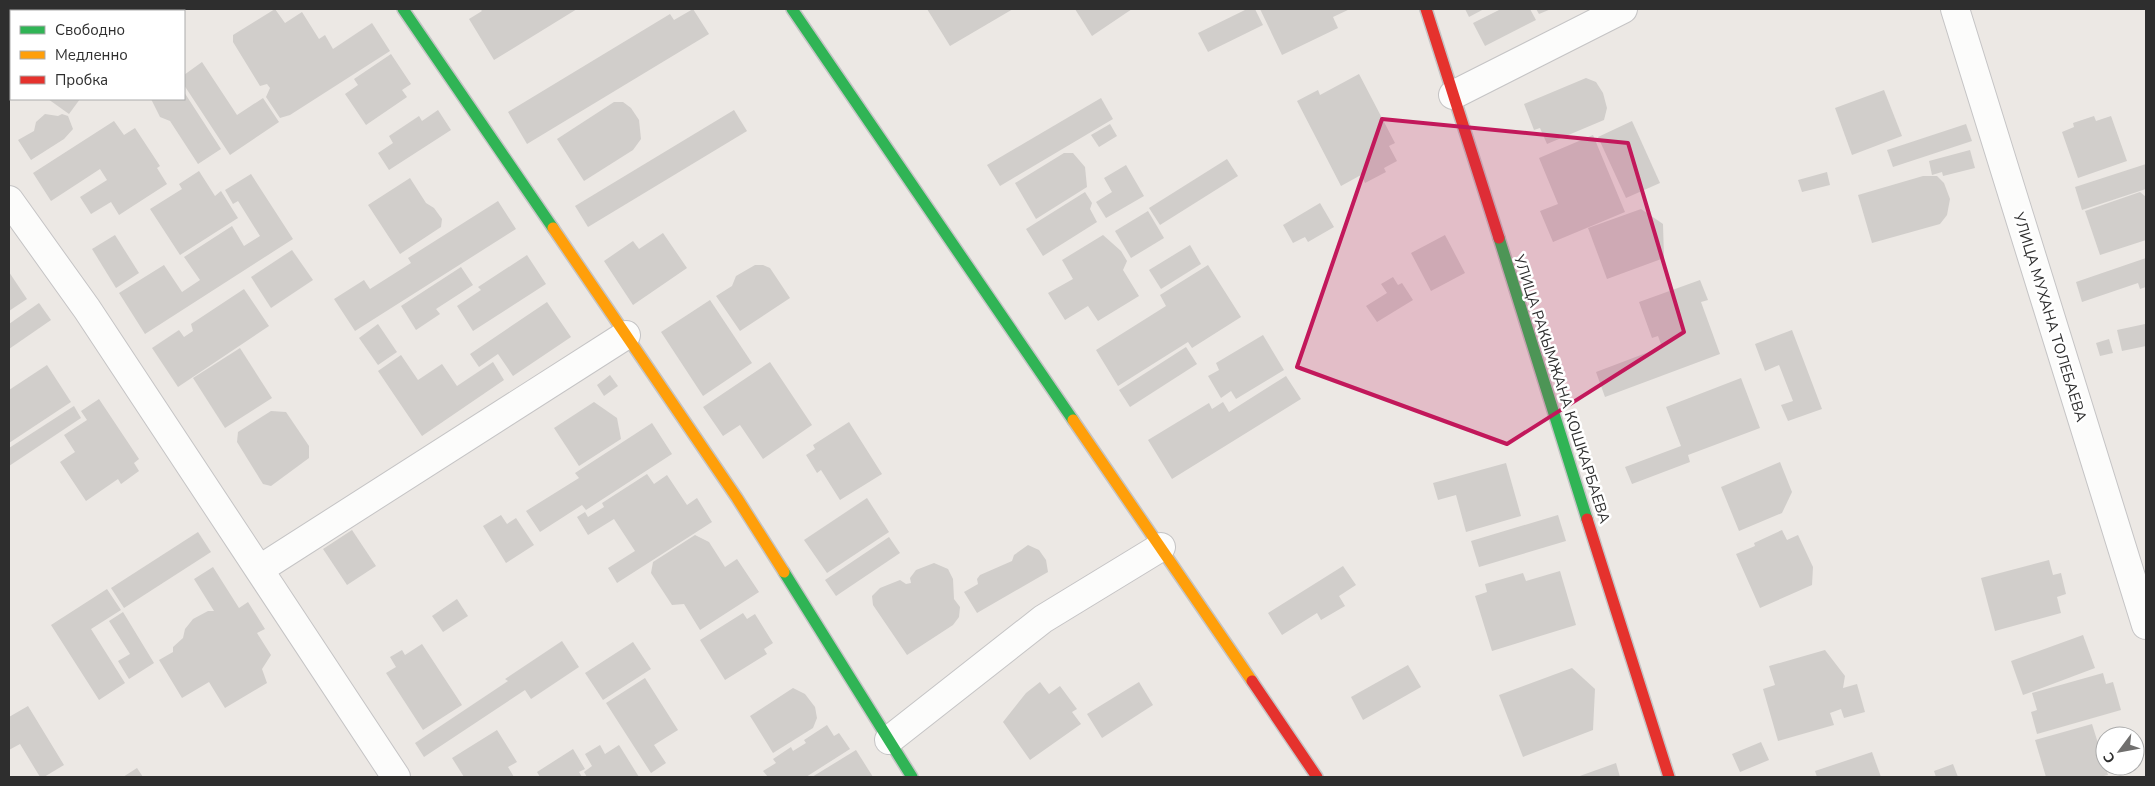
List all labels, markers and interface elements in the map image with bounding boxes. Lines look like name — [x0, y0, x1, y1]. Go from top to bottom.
legend — [10, 10, 185, 100]
text: Свободно — [55, 20, 125, 40]
text: Медленно — [55, 45, 128, 65]
text: Пробка — [55, 70, 108, 90]
street label: УЛИЦА МУХАНА ТОЛЕБАЕВА — [2008, 209, 2091, 424]
street label: УЛИЦА РАКЫМЖАНА КОШКАРБАЕВА — [1509, 251, 1615, 526]
north arrow — [2095, 726, 2145, 776]
text: С — [2099, 748, 2120, 767]

